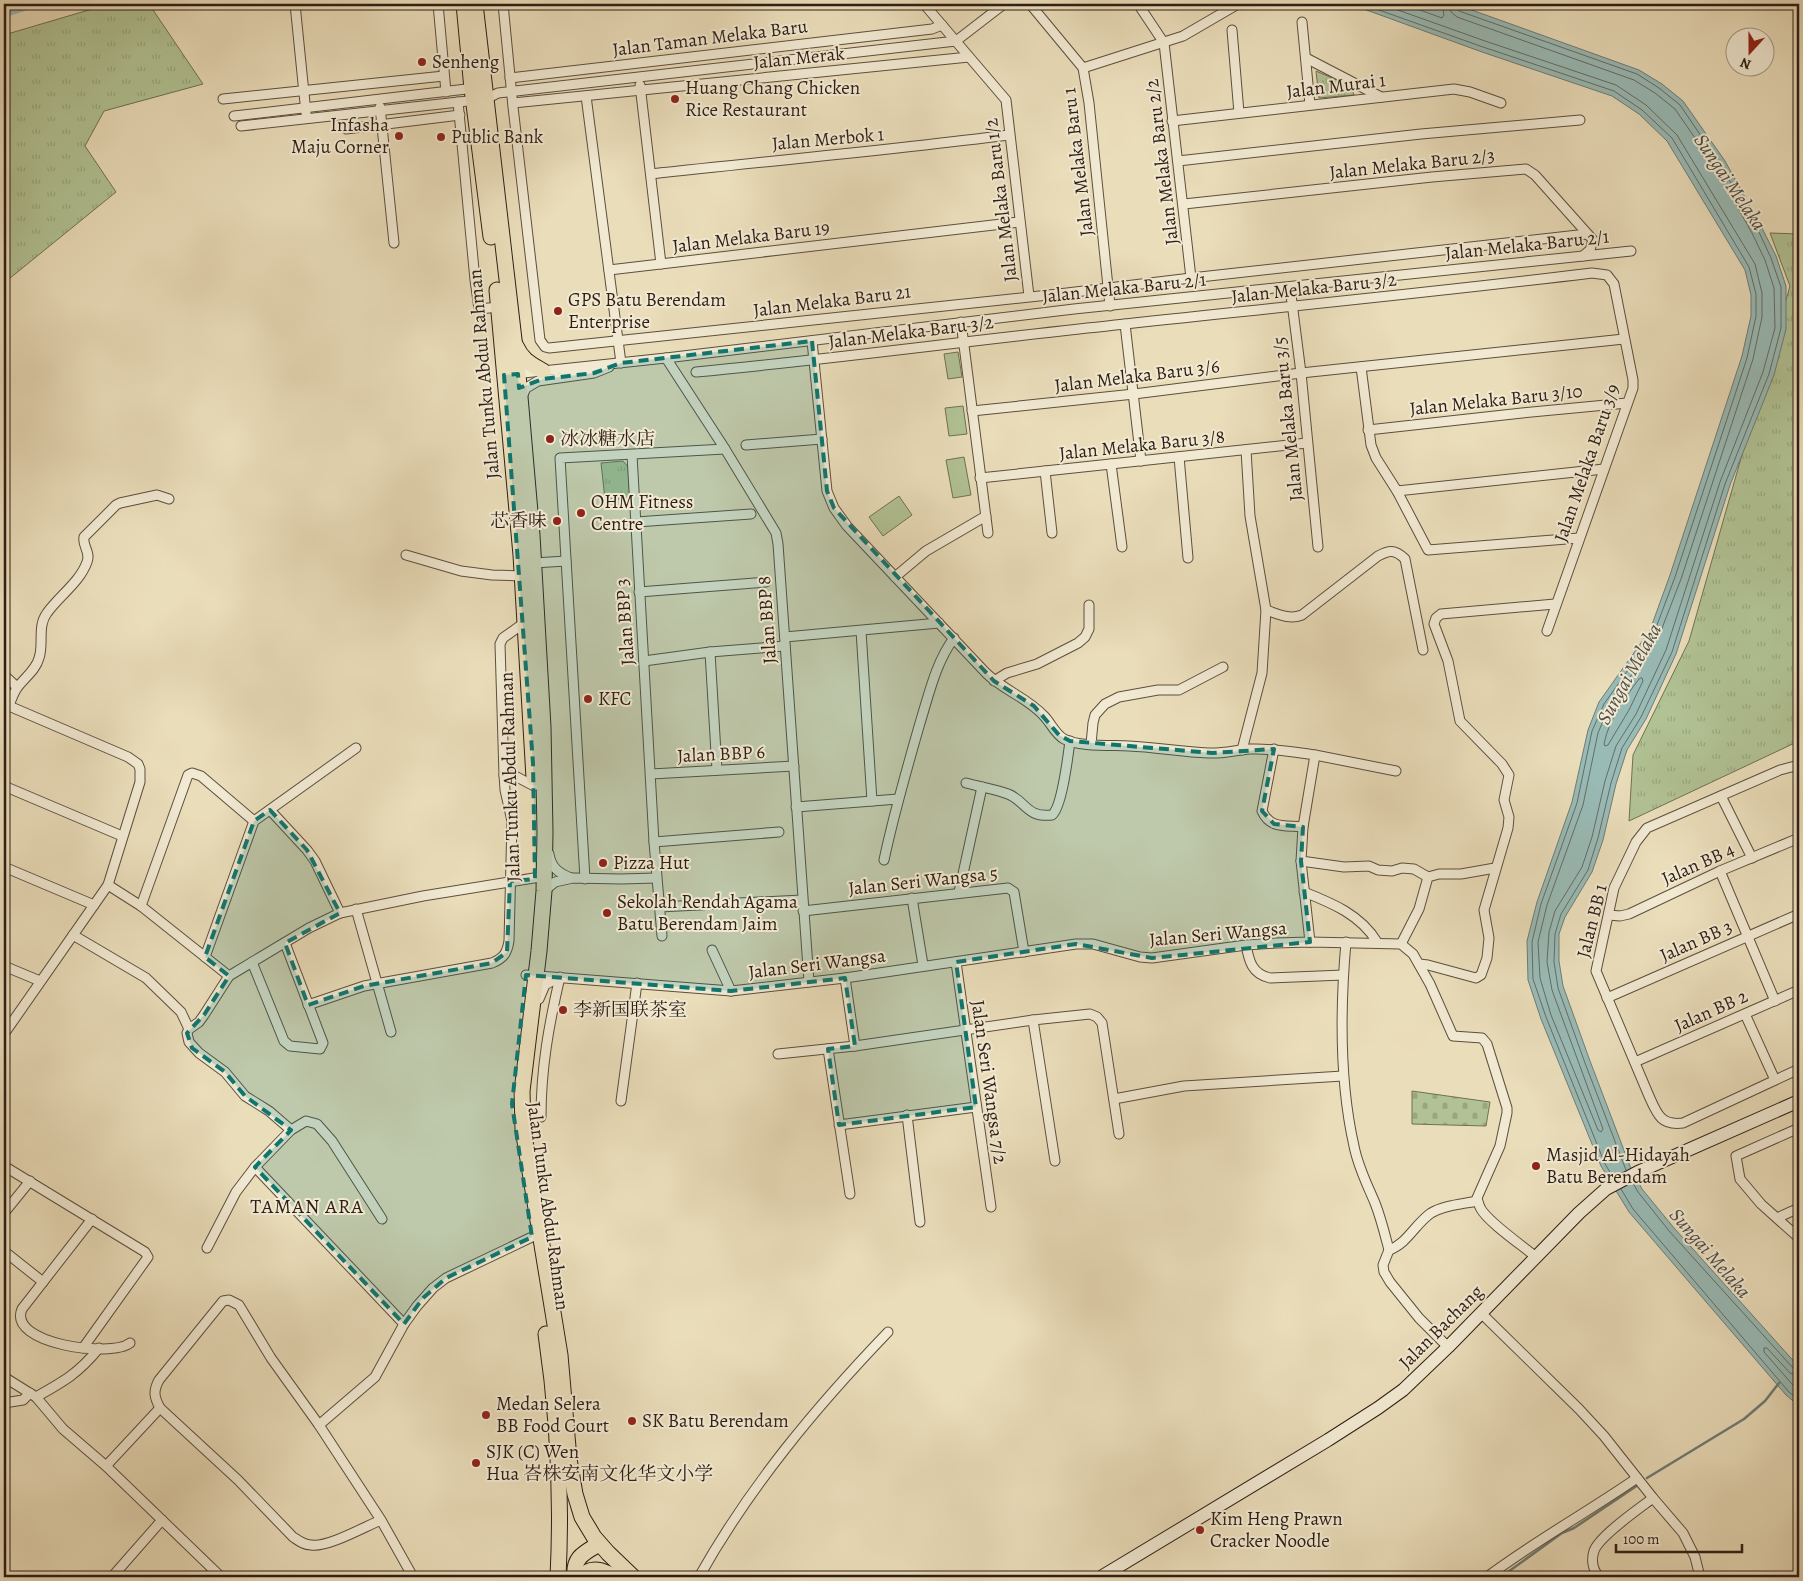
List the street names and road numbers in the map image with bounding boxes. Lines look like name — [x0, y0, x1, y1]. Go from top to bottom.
street label: Jalan Taman Melaka Baru — [611, 13, 810, 63]
street label: Jalan Merak — [752, 40, 847, 76]
street label: Jalan Murai 1 — [1285, 67, 1388, 105]
street label: Jalan Melaka Baru 2/2 — [1139, 77, 1185, 247]
street label: Jalan Melaka Baru 1 — [1056, 86, 1100, 238]
street label: Jalan Melaka Baru 1/2 — [978, 117, 1024, 283]
street label: Jalan Merbok 1 — [771, 121, 886, 157]
street label: Jalan Melaka Baru 2/3 — [1328, 142, 1496, 186]
street label: Jalan Melaka Baru 19 — [671, 214, 831, 260]
street label: Jalan Melaka Baru 2/1 — [1444, 223, 1611, 267]
street label: Jalan Melaka Baru 2/1 — [1041, 266, 1208, 310]
street label: Jalan Melaka Baru 3/2 — [1230, 266, 1398, 310]
street label: Jalan Tunku Abdul Rahman — [462, 268, 506, 480]
street label: Jalan Melaka Baru 21 — [752, 278, 913, 324]
street label: Jalan Melaka Baru 3/2 — [827, 309, 995, 355]
street label: Jalan Melaka Baru 3/5 — [1266, 335, 1310, 503]
street label: Jalan Melaka Baru 3/6 — [1053, 353, 1221, 399]
street label: Jalan Melaka Baru 3/10 — [1408, 378, 1584, 422]
street label: Jalan Melaka Baru 3/9 — [1548, 380, 1626, 546]
street label: Jalan Melaka Baru 3/8 — [1058, 423, 1226, 467]
street label: Jalan BBP 8 — [751, 575, 783, 665]
street label: Jalan BBP 3 — [609, 578, 641, 666]
street label: Jalan Tunku Abdul Rahman — [493, 671, 527, 883]
street label: Jalan BBP 6 — [676, 739, 766, 769]
street label: Jalan BB 4 — [1657, 836, 1739, 892]
street label: Jalan Seri Wangsa 5 — [847, 860, 999, 902]
street label: Jalan BB 1 — [1570, 881, 1614, 961]
street label: Jalan BB 3 — [1656, 914, 1736, 968]
street label: Jalan Seri Wangsa — [1148, 915, 1288, 953]
street label: Jalan Seri Wangsa — [747, 943, 887, 985]
street label: Jalan BB 2 — [1670, 983, 1752, 1039]
street label: Jalan Seri Wangsa 7/2 — [965, 998, 1013, 1166]
street label: Jalan Tunku Abdul Rahman — [520, 1100, 576, 1312]
street label: Jalan Bachang — [1393, 1279, 1489, 1375]

